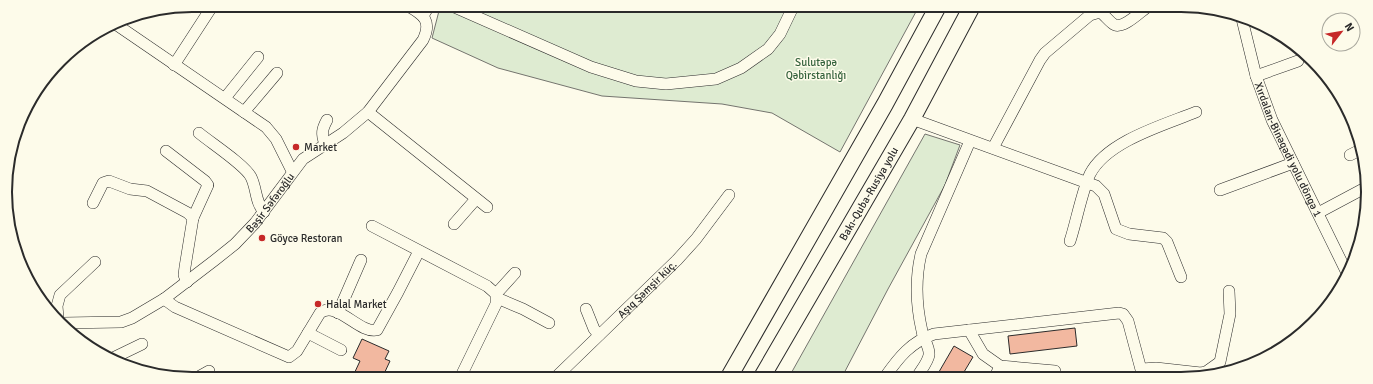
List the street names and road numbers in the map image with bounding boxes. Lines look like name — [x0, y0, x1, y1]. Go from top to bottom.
street label: Xırdalan-Binəqədi yolu döngə 1 — [1252, 80, 1324, 219]
street label: Bakı-Quba-Rusiya yolu — [837, 145, 901, 243]
street label: Bəşir Səfəroğlu — [243, 170, 297, 236]
street label: Aşıq Şəmşir küç. — [615, 258, 679, 321]

